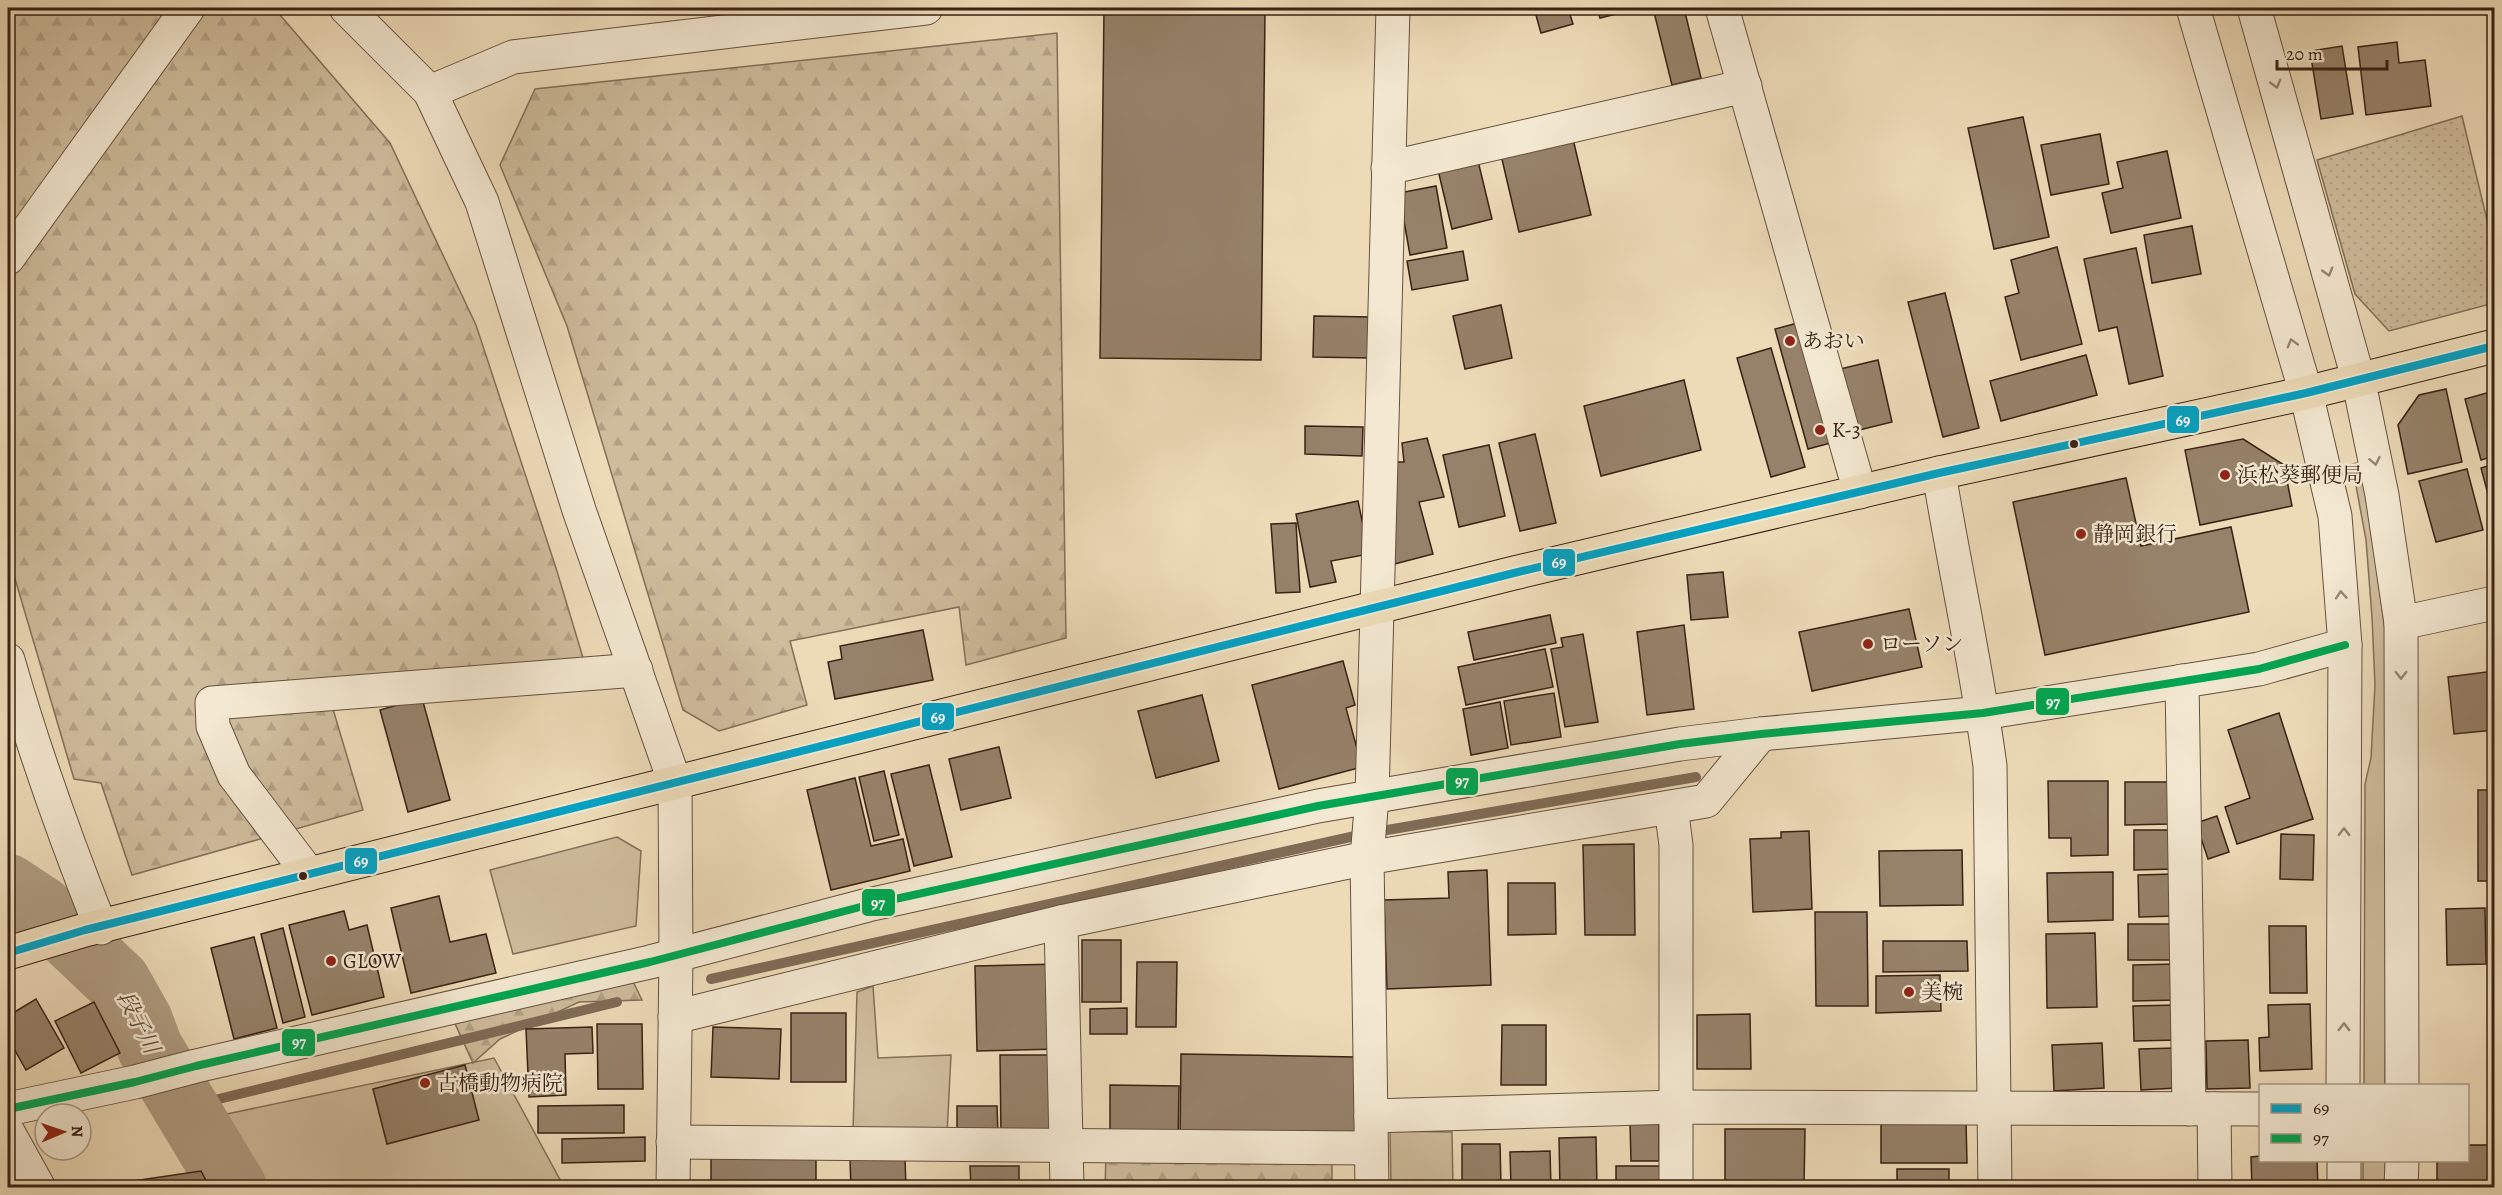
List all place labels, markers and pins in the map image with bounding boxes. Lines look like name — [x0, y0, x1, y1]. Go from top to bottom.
place label: あおい — [1802, 327, 1865, 355]
marker: あおい — [1783, 334, 1797, 348]
place label: K-3 — [1832, 416, 1861, 444]
marker: K-3 — [1813, 423, 1827, 437]
unlabelled marker — [2068, 438, 2080, 450]
place label: 浜松葵郵便局 — [2237, 461, 2363, 489]
marker: 浜松葵郵便局 — [2218, 468, 2232, 482]
place label: 静岡銀行 — [2093, 520, 2177, 548]
marker: 静岡銀行 — [2074, 527, 2088, 541]
place label: ローソン — [1880, 630, 1963, 658]
marker: ローソン — [1861, 637, 1875, 651]
unlabelled marker — [297, 870, 309, 882]
place label: GLOW — [343, 947, 402, 975]
marker: GLOW — [324, 954, 338, 968]
place label: 美椀 — [1921, 978, 1963, 1006]
marker: 美椀 — [1902, 985, 1916, 999]
place label: 古橋動物病院 — [437, 1069, 563, 1097]
marker: 古橋動物病院 — [418, 1076, 432, 1090]

